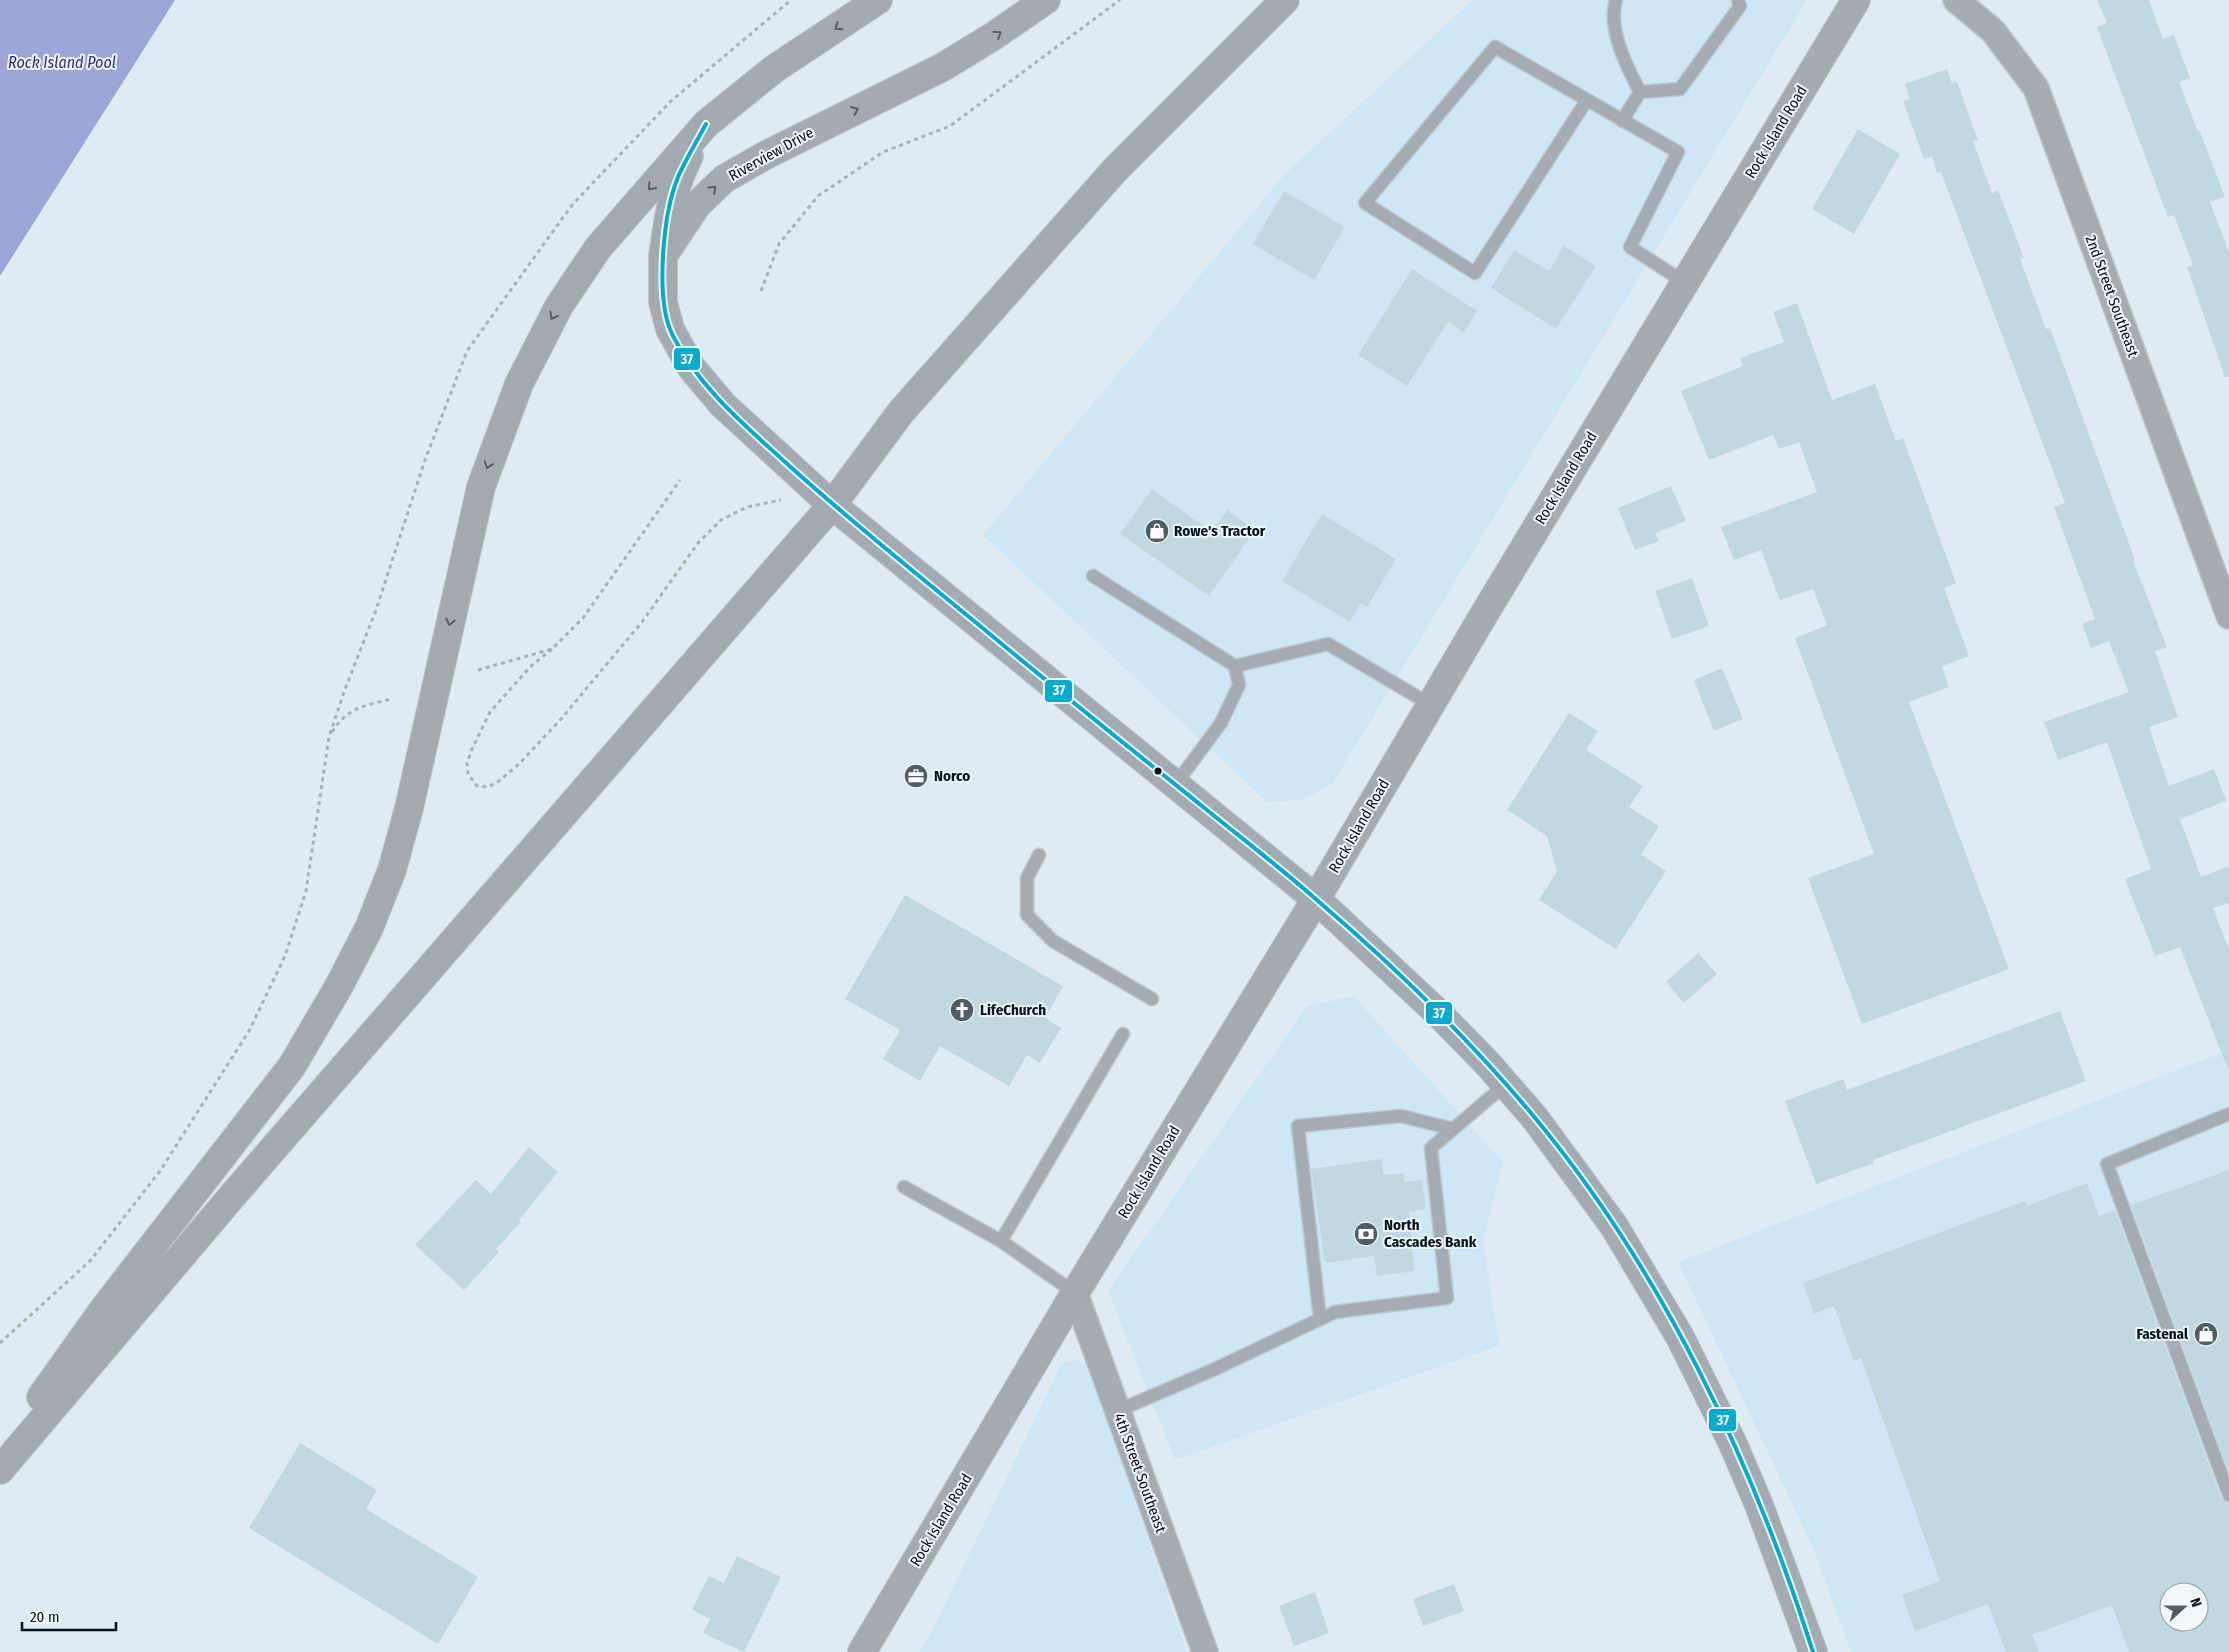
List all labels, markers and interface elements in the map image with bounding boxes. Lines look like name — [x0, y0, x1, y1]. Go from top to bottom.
one-way arrow — [834, 21, 843, 30]
one-way arrow — [992, 31, 1001, 40]
water label: Rock Island Pool — [8, 53, 116, 72]
street label: Rock Island Road — [1741, 82, 1811, 182]
one-way arrow — [850, 106, 859, 117]
street label: Riverview Drive — [725, 123, 817, 185]
one-way arrow — [649, 181, 657, 190]
one-way arrow — [708, 186, 717, 195]
street label: 2nd Street Southeast — [2082, 233, 2142, 359]
one-way arrow — [549, 311, 559, 320]
line badge: 37 — [673, 347, 701, 371]
text: 37 — [680, 351, 693, 368]
street label: Rock Island Road — [1531, 428, 1601, 528]
one-way arrow — [484, 460, 494, 468]
shop icon: Rowe's Tractor — [1144, 518, 1170, 544]
place label: Rowe's Tractor — [1174, 522, 1266, 540]
one-way arrow — [445, 618, 456, 627]
line badge: 37 — [1044, 679, 1073, 703]
text: 37 — [1052, 682, 1065, 699]
office icon: Norco — [903, 763, 929, 789]
unlabelled marker — [1153, 766, 1163, 776]
place label: Norco — [934, 767, 970, 785]
street label: Rock Island Road — [1325, 776, 1393, 876]
church icon: LifeChurch — [949, 997, 975, 1023]
place label: LifeChurch — [980, 1001, 1046, 1019]
line badge: 37 — [1425, 1001, 1453, 1025]
text: 37 — [1432, 1005, 1445, 1022]
street label: Rock Island Road — [1114, 1122, 1184, 1222]
place label: North Cascades Bank — [1384, 1216, 1477, 1251]
bank icon: North Cascades Bank — [1353, 1221, 1379, 1247]
shop icon: Fastenal — [2193, 1321, 2219, 1347]
place label: Fastenal — [2136, 1325, 2189, 1343]
line badge: 37 — [1708, 1408, 1737, 1432]
street label: 4th Street Southeast — [1110, 1411, 1170, 1535]
text: 37 — [1716, 1412, 1729, 1429]
street label: Rock Island Road — [906, 1470, 976, 1570]
north arrow — [2159, 1582, 2209, 1632]
text: N — [2186, 1596, 2205, 1609]
scale bar — [22, 1600, 116, 1632]
text: 20 m — [30, 1608, 60, 1626]

